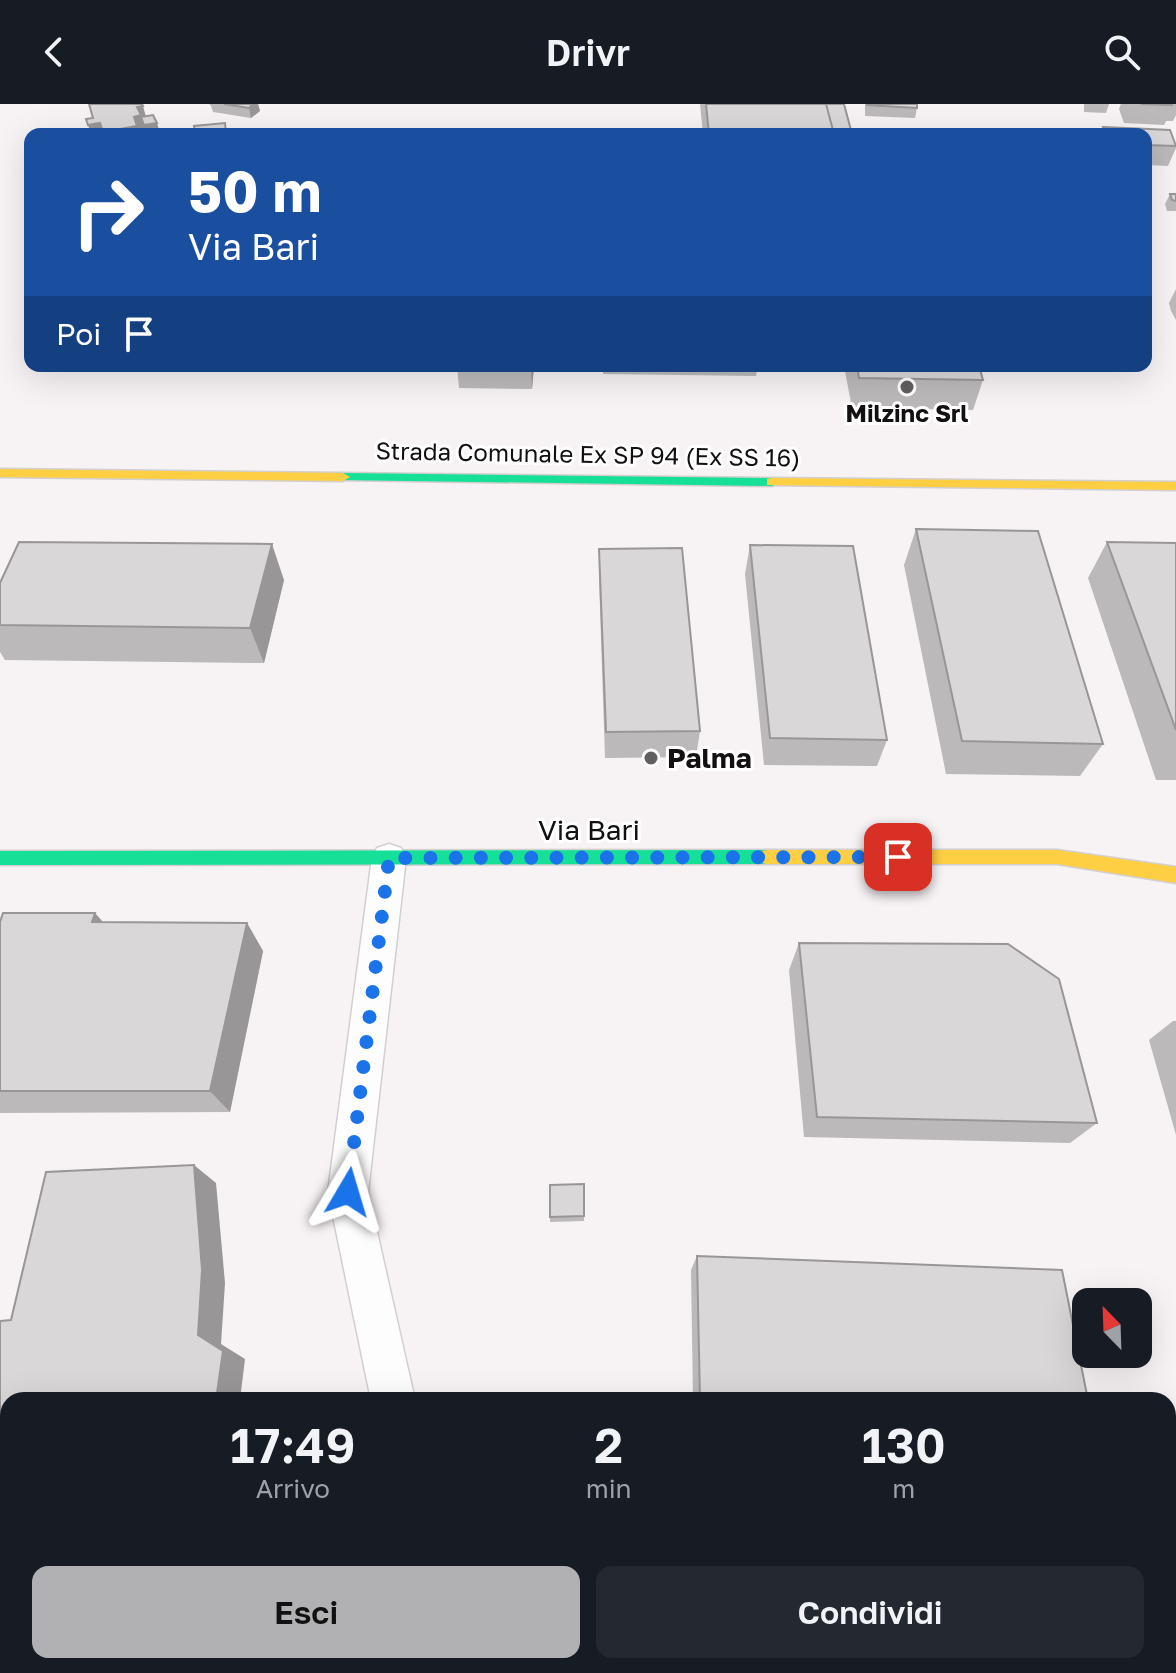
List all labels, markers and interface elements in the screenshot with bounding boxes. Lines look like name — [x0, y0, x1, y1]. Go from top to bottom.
icon: back — [32, 30, 76, 74]
icon: search — [1100, 30, 1144, 74]
text: Drivr — [546, 31, 630, 74]
text: 50 m — [188, 157, 322, 224]
icon: right — [56, 160, 160, 264]
text: Via Bari — [188, 225, 319, 268]
icon: arrive — [117, 312, 161, 356]
text: Poi — [56, 316, 101, 352]
marker: Milzinc Srl — [898, 378, 916, 396]
place label: Milzinc Srl — [846, 398, 968, 427]
street label: Strada Comunale Ex SP 94 (Ex SS 16) — [375, 435, 801, 472]
place label: Palma — [667, 741, 752, 774]
marker: Palma — [642, 749, 660, 767]
street label: Via Bari — [538, 813, 640, 846]
pin — [864, 823, 932, 891]
icon: arrive — [876, 835, 920, 879]
position arrow — [306, 1150, 390, 1234]
north arrow — [1072, 1288, 1152, 1368]
map controls — [1072, 1288, 1152, 1368]
text: 17:49 — [230, 1416, 355, 1474]
text: 2 — [594, 1416, 623, 1474]
text: 130 — [862, 1416, 946, 1474]
text: Arrivo — [256, 1473, 330, 1504]
text: min — [586, 1473, 632, 1504]
text: m — [892, 1473, 915, 1504]
button: Esci — [32, 1566, 580, 1658]
button: Condividi — [596, 1566, 1144, 1658]

